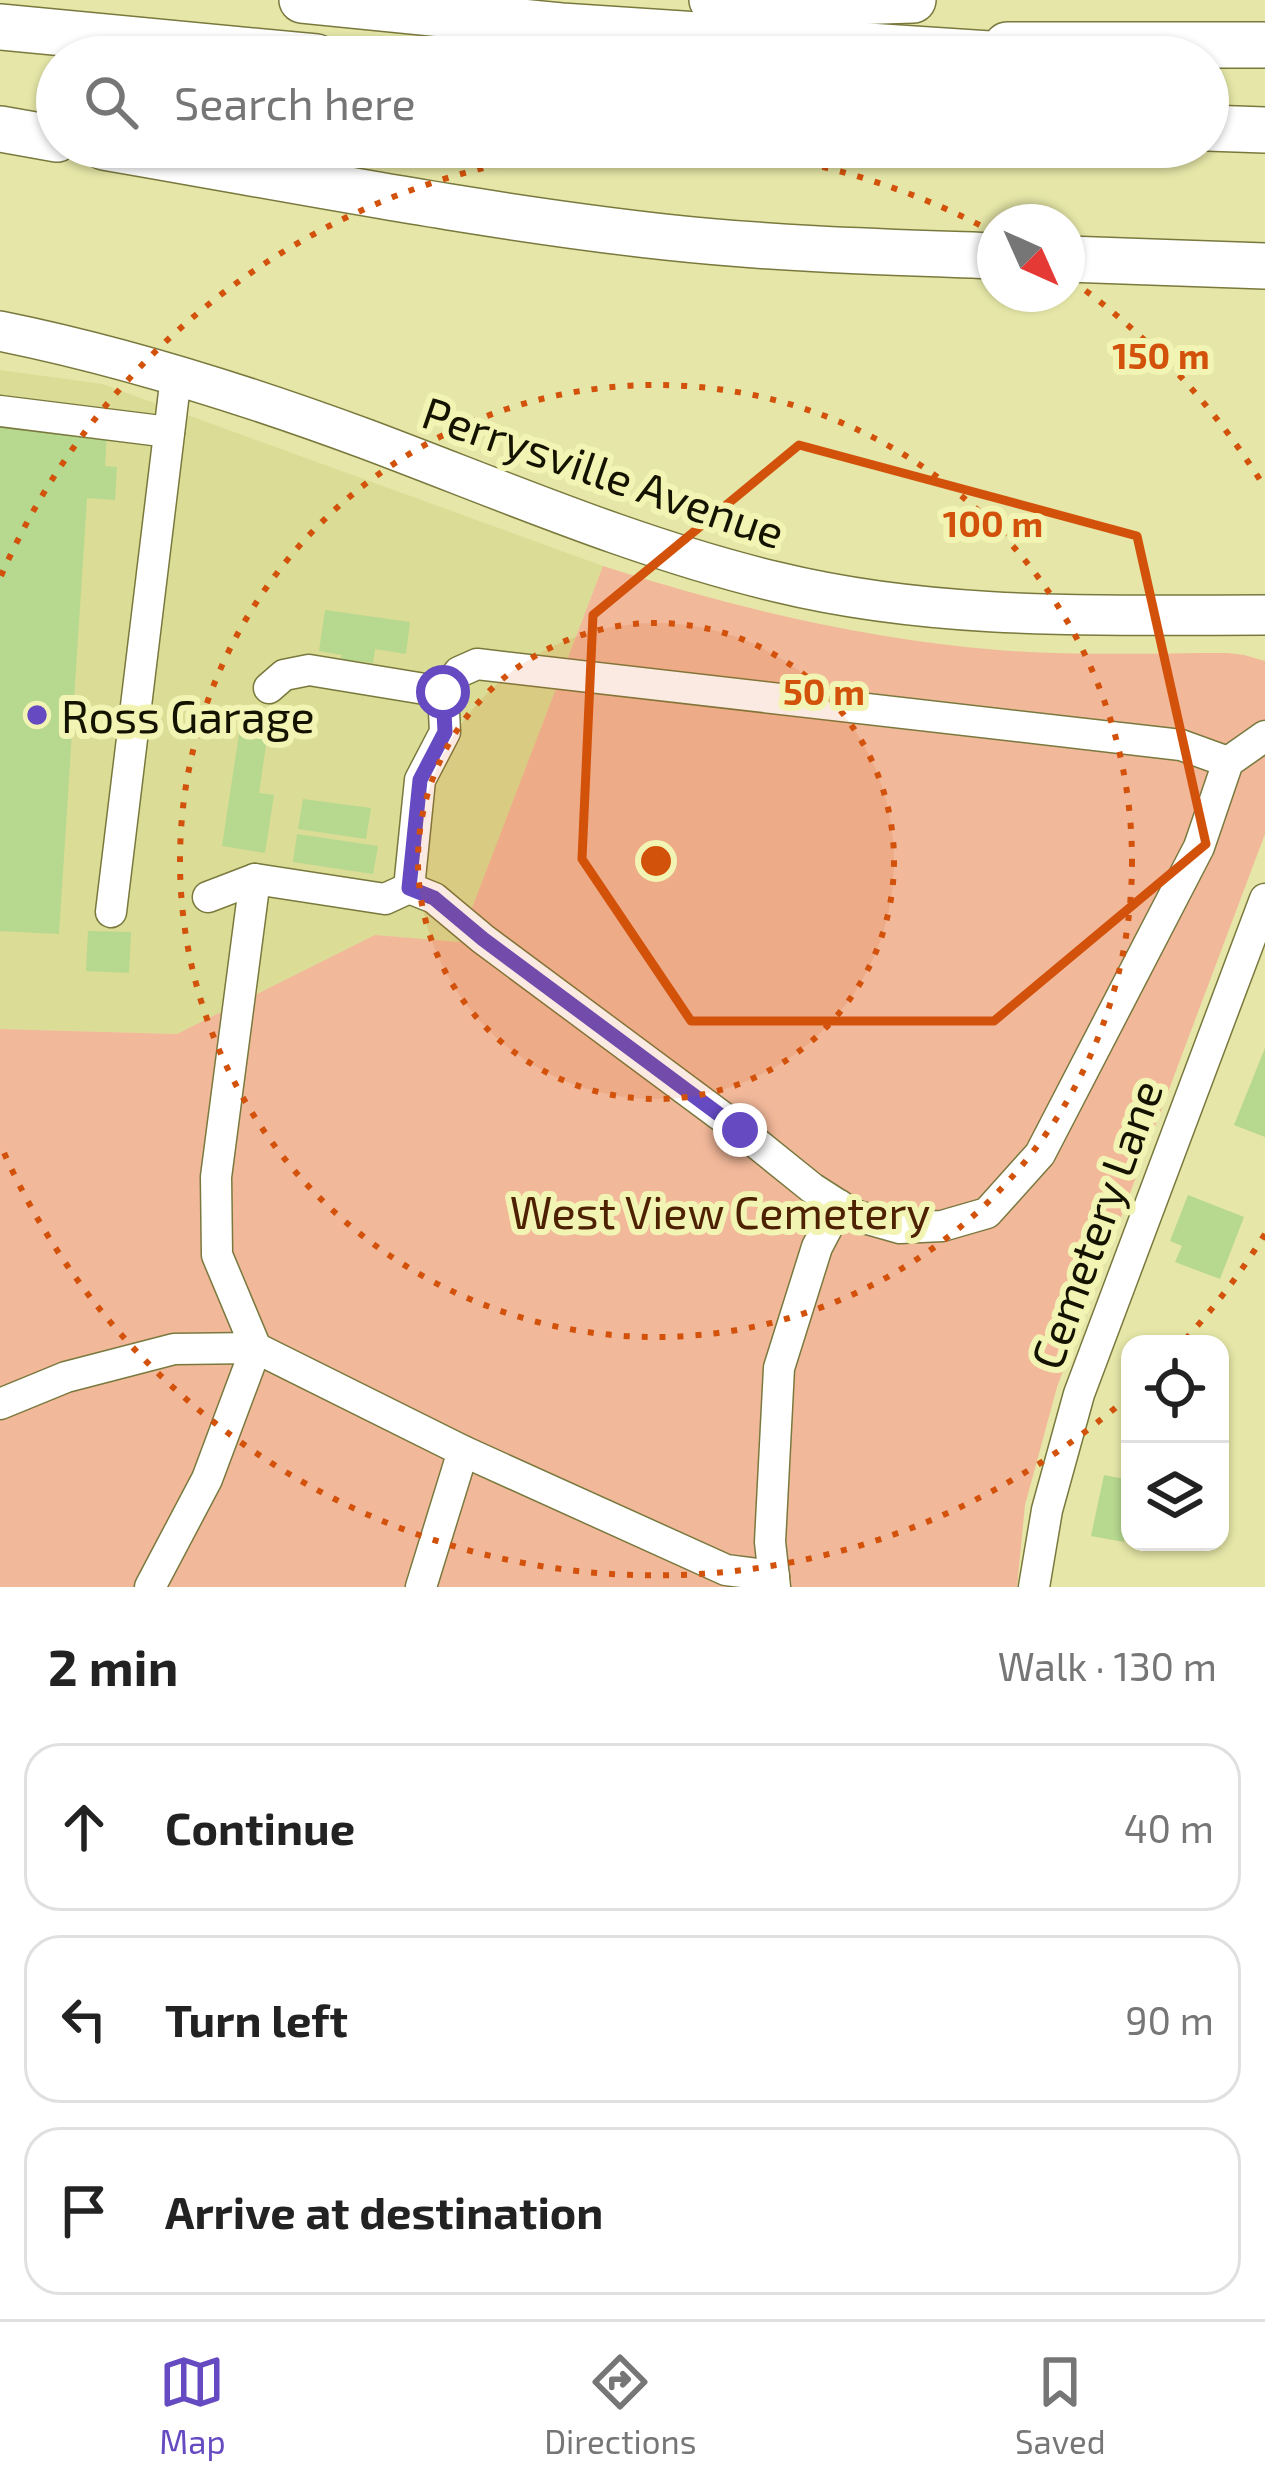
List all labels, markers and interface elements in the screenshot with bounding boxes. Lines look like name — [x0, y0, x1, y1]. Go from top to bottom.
search box — [36, 36, 1229, 168]
icon: search — [78, 69, 144, 135]
text: Search here — [174, 75, 416, 129]
north arrow — [977, 204, 1085, 312]
text: 150 m — [1112, 333, 1210, 376]
street label: Perrysville Avenue — [416, 384, 792, 558]
text: 100 m — [943, 501, 1043, 544]
route start — [416, 665, 470, 719]
text: 50 m — [783, 669, 865, 712]
place label: Ross Garage — [61, 688, 315, 742]
marker: Ross Garage — [24, 702, 50, 728]
centre of rings — [635, 840, 677, 882]
street label: Cemetery Lane — [1018, 1072, 1172, 1376]
route end — [713, 1103, 767, 1157]
park label: West View Cemetery — [510, 1184, 930, 1238]
map controls — [1121, 1335, 1229, 1551]
button: locate — [1121, 1335, 1229, 1443]
button: layers — [1121, 1443, 1229, 1551]
text: 2 min — [48, 1635, 178, 1696]
text: Walk · 130 m — [998, 1642, 1217, 1689]
icon: ahead — [51, 1794, 117, 1860]
text: Continue — [165, 1800, 355, 1854]
text: 40 m — [1124, 1804, 1214, 1851]
icon: left — [51, 1986, 117, 2052]
text: Turn left — [165, 1992, 348, 2046]
text: 90 m — [1125, 1996, 1214, 2043]
icon: arrive — [51, 2178, 117, 2244]
text: Arrive at destination — [165, 2184, 603, 2238]
tab: Map — [159, 2349, 226, 2461]
tab: Directions — [544, 2349, 696, 2461]
tab: Saved — [1015, 2349, 1106, 2461]

